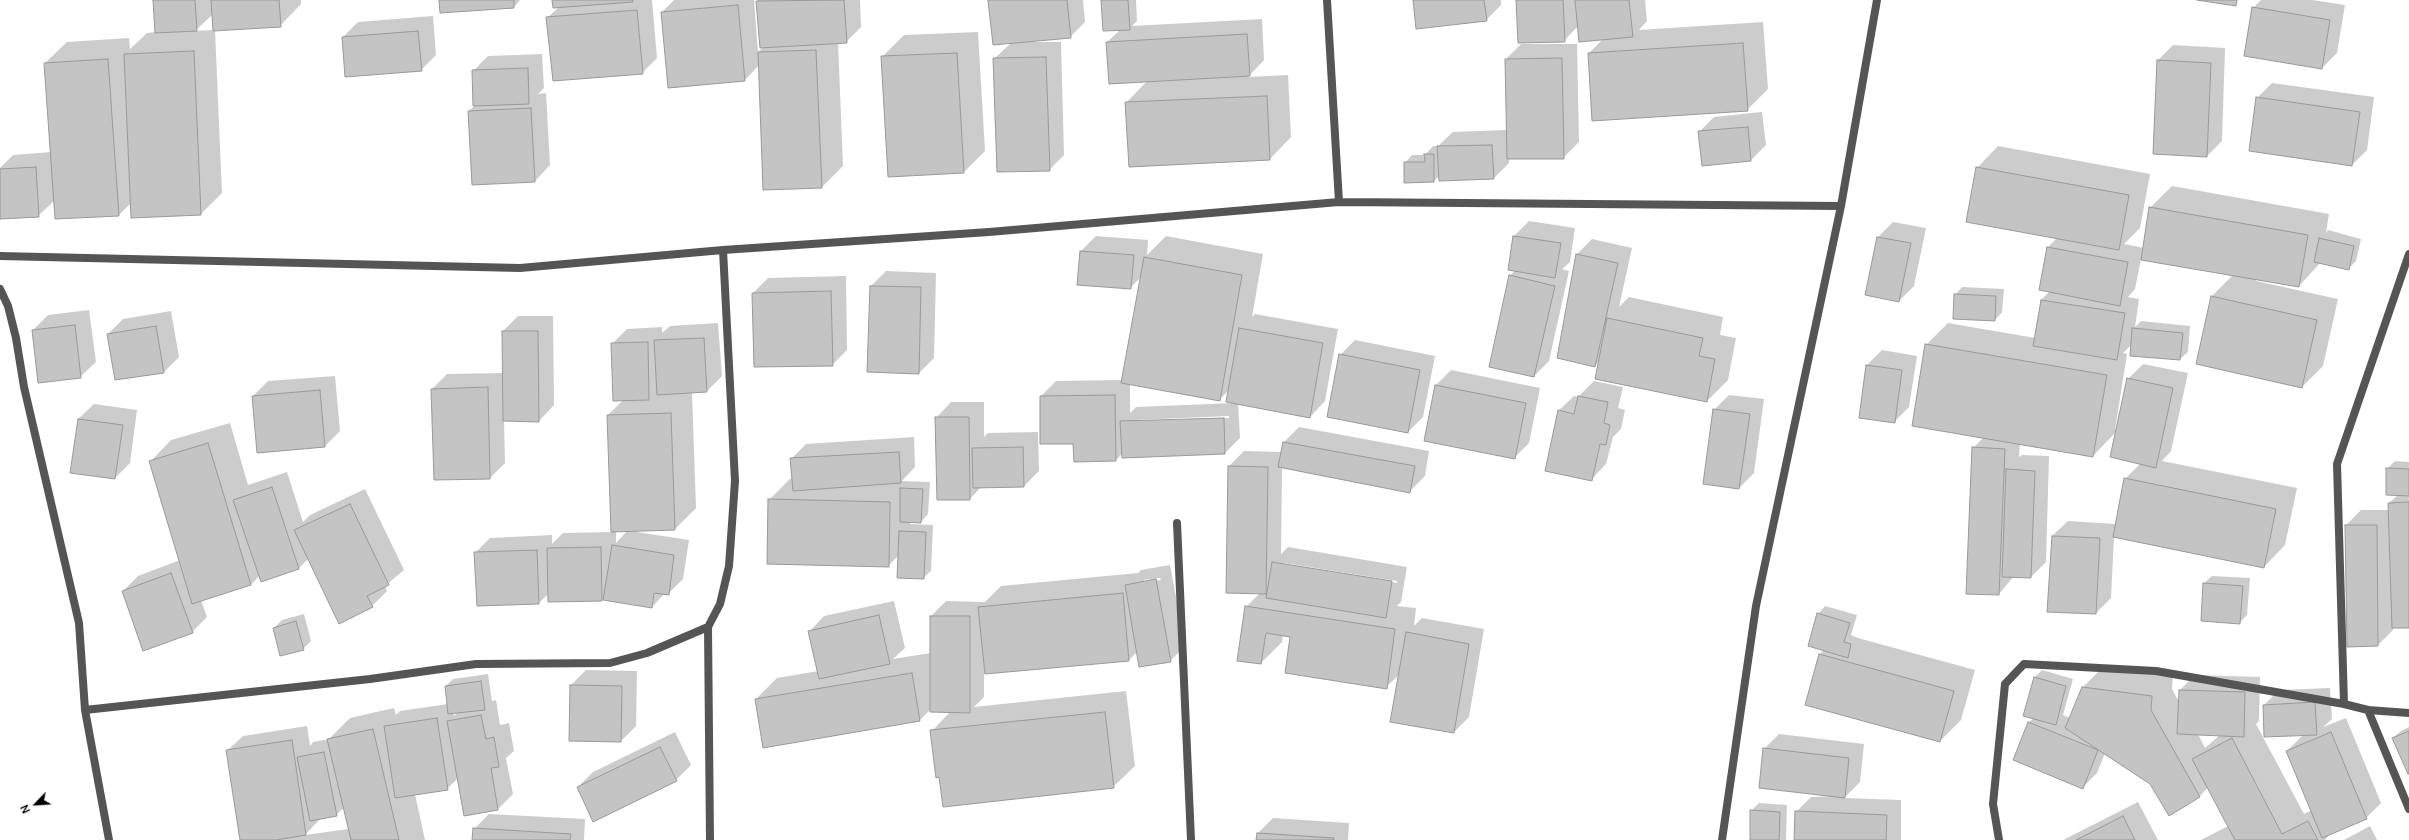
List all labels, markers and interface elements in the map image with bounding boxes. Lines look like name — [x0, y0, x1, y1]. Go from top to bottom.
north arrow — [16, 784, 56, 824]
text: N — [16, 803, 33, 816]

